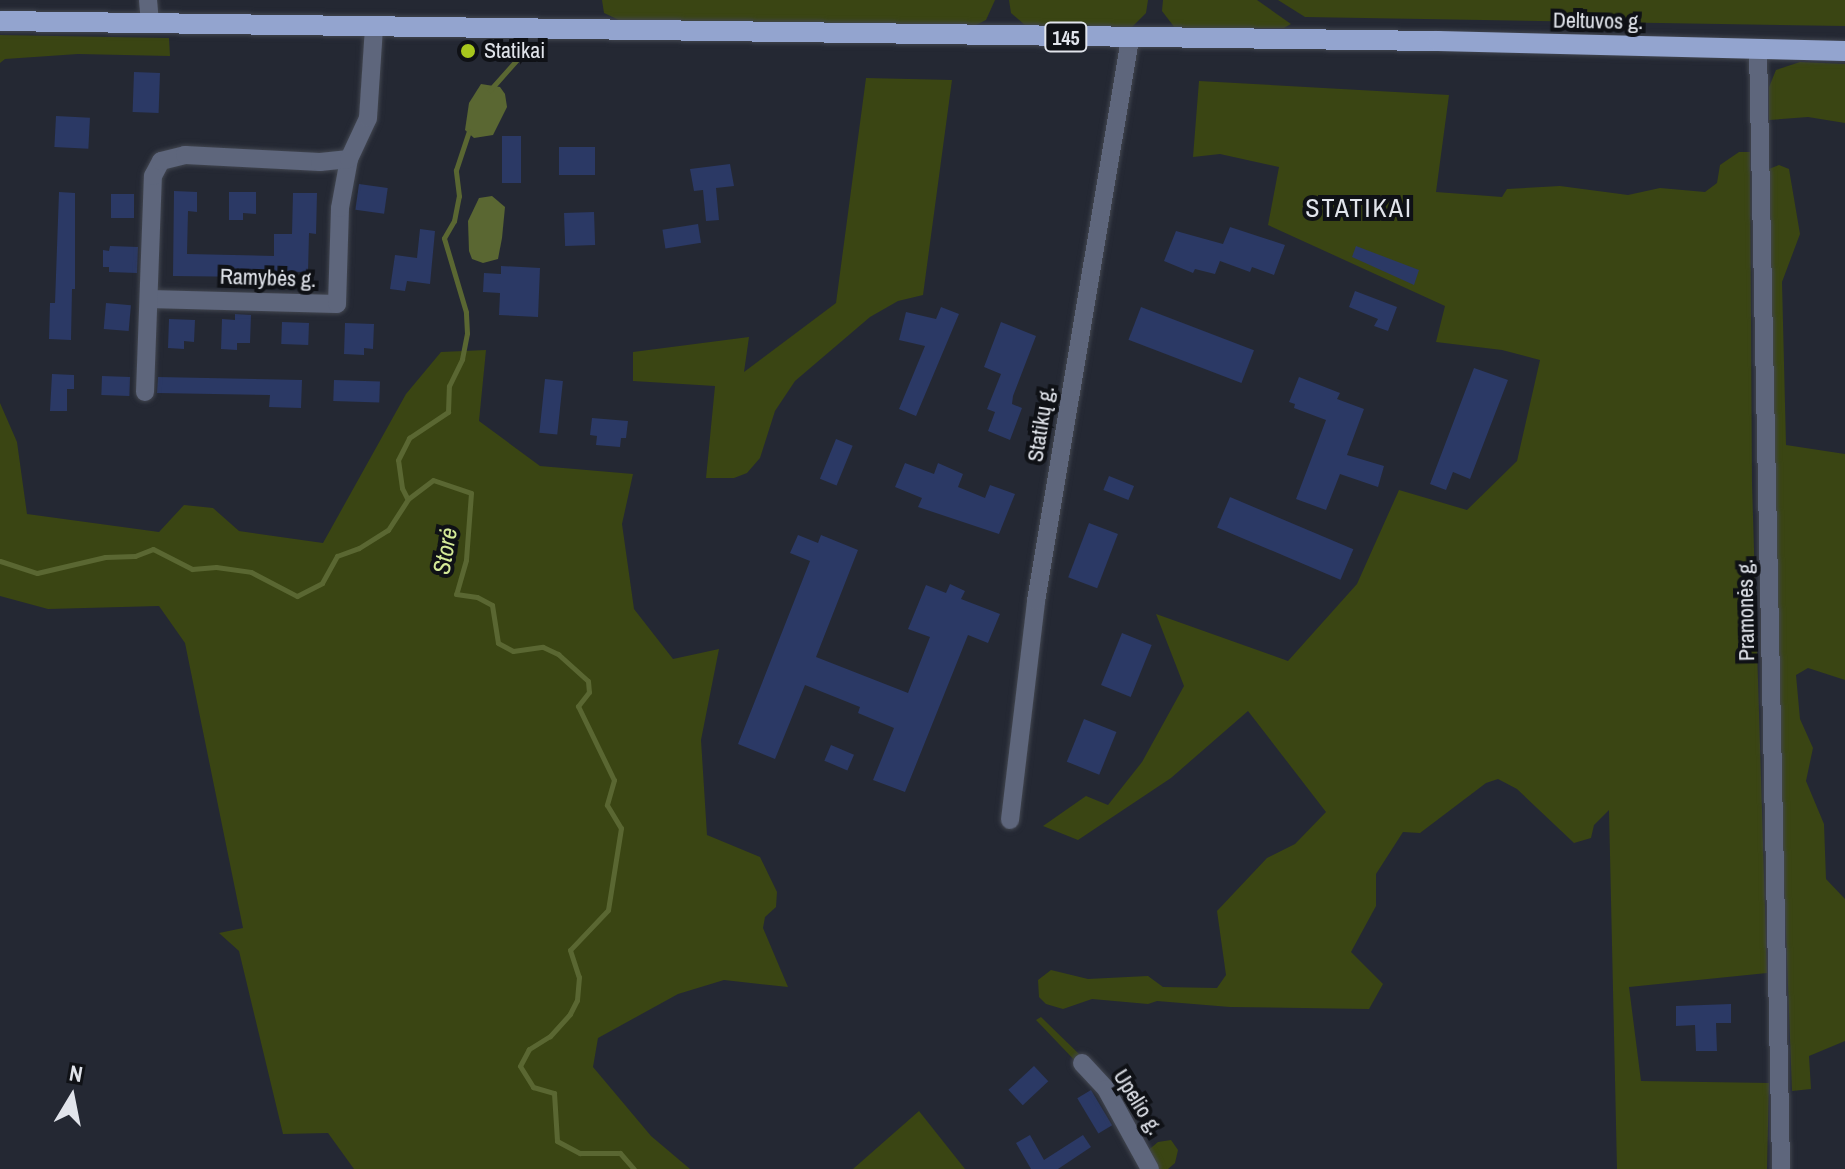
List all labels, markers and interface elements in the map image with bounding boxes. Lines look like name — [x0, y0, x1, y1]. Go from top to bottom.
street label: Deltuvos g. — [1553, 7, 1643, 35]
road number: 145 — [1044, 21, 1088, 53]
place label: Statikai — [484, 38, 545, 64]
marker: Statikai — [459, 42, 477, 60]
district label: STATIKAI — [1305, 192, 1413, 224]
street label: Ramybės g. — [219, 263, 317, 293]
street label: Statikų g. — [1022, 384, 1060, 464]
water label: Storė — [427, 525, 463, 577]
street label: Pramonės g. — [1732, 559, 1760, 661]
north arrow — [32, 1057, 112, 1137]
text: N — [67, 1057, 85, 1089]
street label: Upelio g. — [1108, 1064, 1168, 1140]

